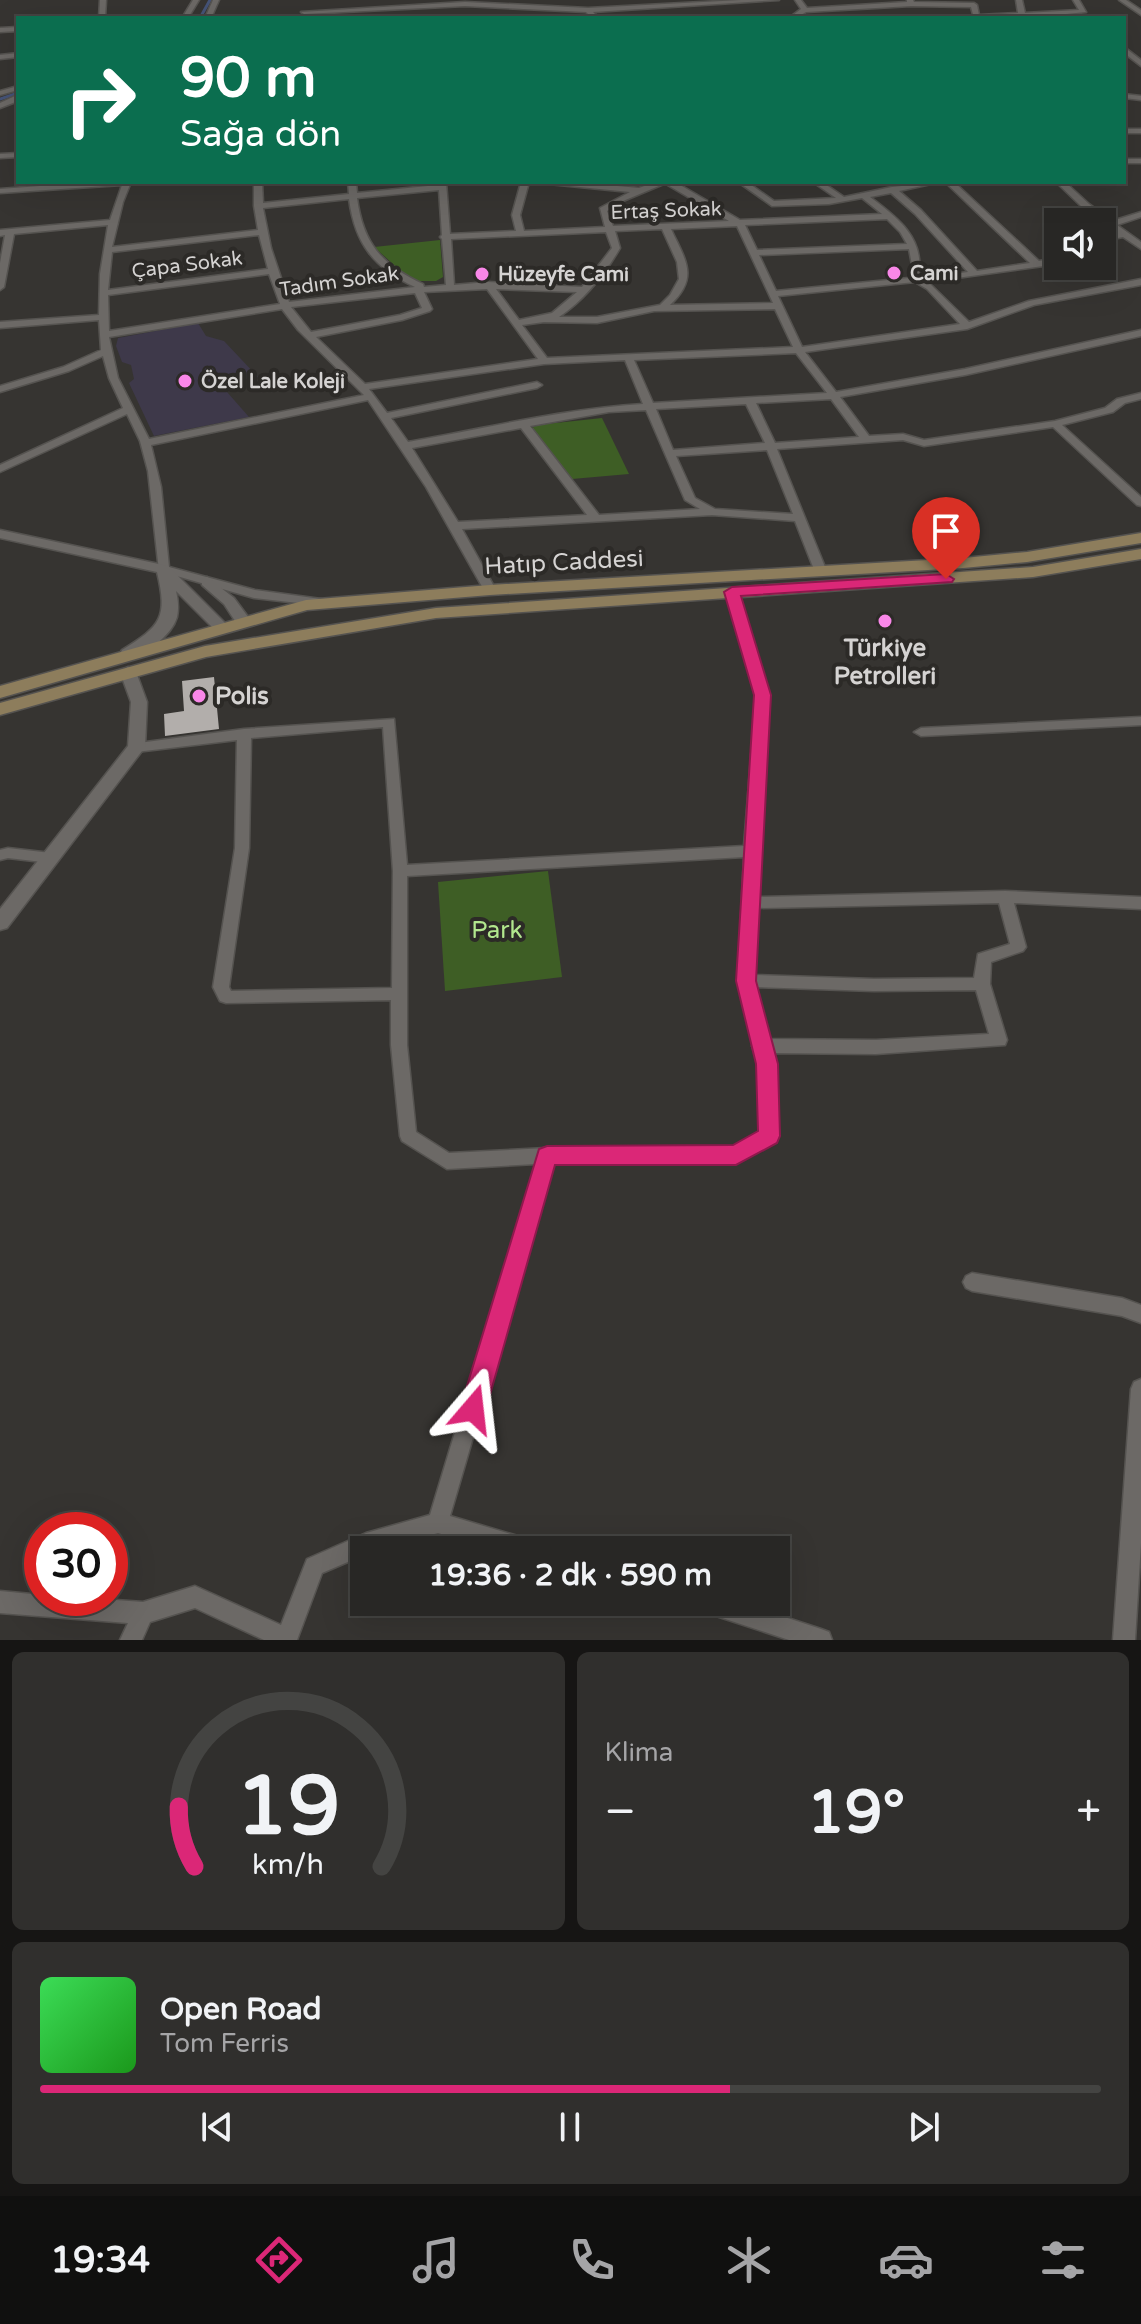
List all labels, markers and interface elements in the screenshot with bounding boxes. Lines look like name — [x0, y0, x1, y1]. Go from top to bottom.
text: 90 m — [180, 45, 316, 112]
icon: right — [48, 48, 152, 152]
text: Sağa dön — [180, 113, 341, 156]
street label: Ertaş Sokak — [610, 197, 722, 225]
map controls — [1044, 208, 1116, 280]
button: sound — [1044, 208, 1116, 280]
street label: Çapa Sokak — [130, 246, 244, 284]
street label: Tadım Sokak — [278, 262, 400, 302]
place label: Cami — [910, 262, 958, 286]
place label: Hüzeyfe Cami — [498, 263, 629, 287]
marker: Cami — [885, 264, 903, 282]
marker: Hüzeyfe Cami — [473, 265, 491, 283]
place label: Özel Lale Koleji — [201, 369, 345, 394]
marker: Özel Lale Koleji — [176, 372, 194, 390]
pin — [912, 497, 980, 579]
icon: arrive — [924, 509, 968, 553]
street label: Hatıp Caddesi — [484, 544, 644, 581]
marker: Türkiye Petrolleri — [876, 612, 894, 630]
place label: Türkiye Petrolleri — [834, 634, 936, 691]
place label: Polis — [215, 682, 269, 711]
marker: Polis — [190, 687, 208, 705]
park label: Park — [471, 916, 523, 945]
position arrow — [431, 1367, 515, 1451]
speed limit sign: 30 — [24, 1512, 128, 1616]
text: 19:36 · 2 dk · 590 m — [428, 1557, 712, 1594]
text: Klima — [605, 1737, 673, 1768]
text: 19 — [236, 1757, 340, 1857]
text: 19° — [807, 1777, 905, 1849]
text: − — [605, 1786, 636, 1839]
text: + — [1076, 1786, 1101, 1839]
text: km/h — [252, 1848, 324, 1882]
text: Open Road — [160, 1991, 321, 2028]
text: Tom Ferris — [160, 2028, 289, 2059]
icon: previous — [195, 2105, 239, 2149]
icon: pause — [548, 2105, 592, 2149]
icon: next — [902, 2105, 946, 2149]
icon: directions — [251, 2232, 307, 2288]
icon: music — [408, 2232, 464, 2288]
icon: phone — [564, 2232, 620, 2288]
icon: climate — [721, 2232, 777, 2288]
icon: car — [878, 2232, 934, 2288]
icon: filters — [1035, 2232, 1091, 2288]
text: 19:34 — [50, 2239, 150, 2282]

